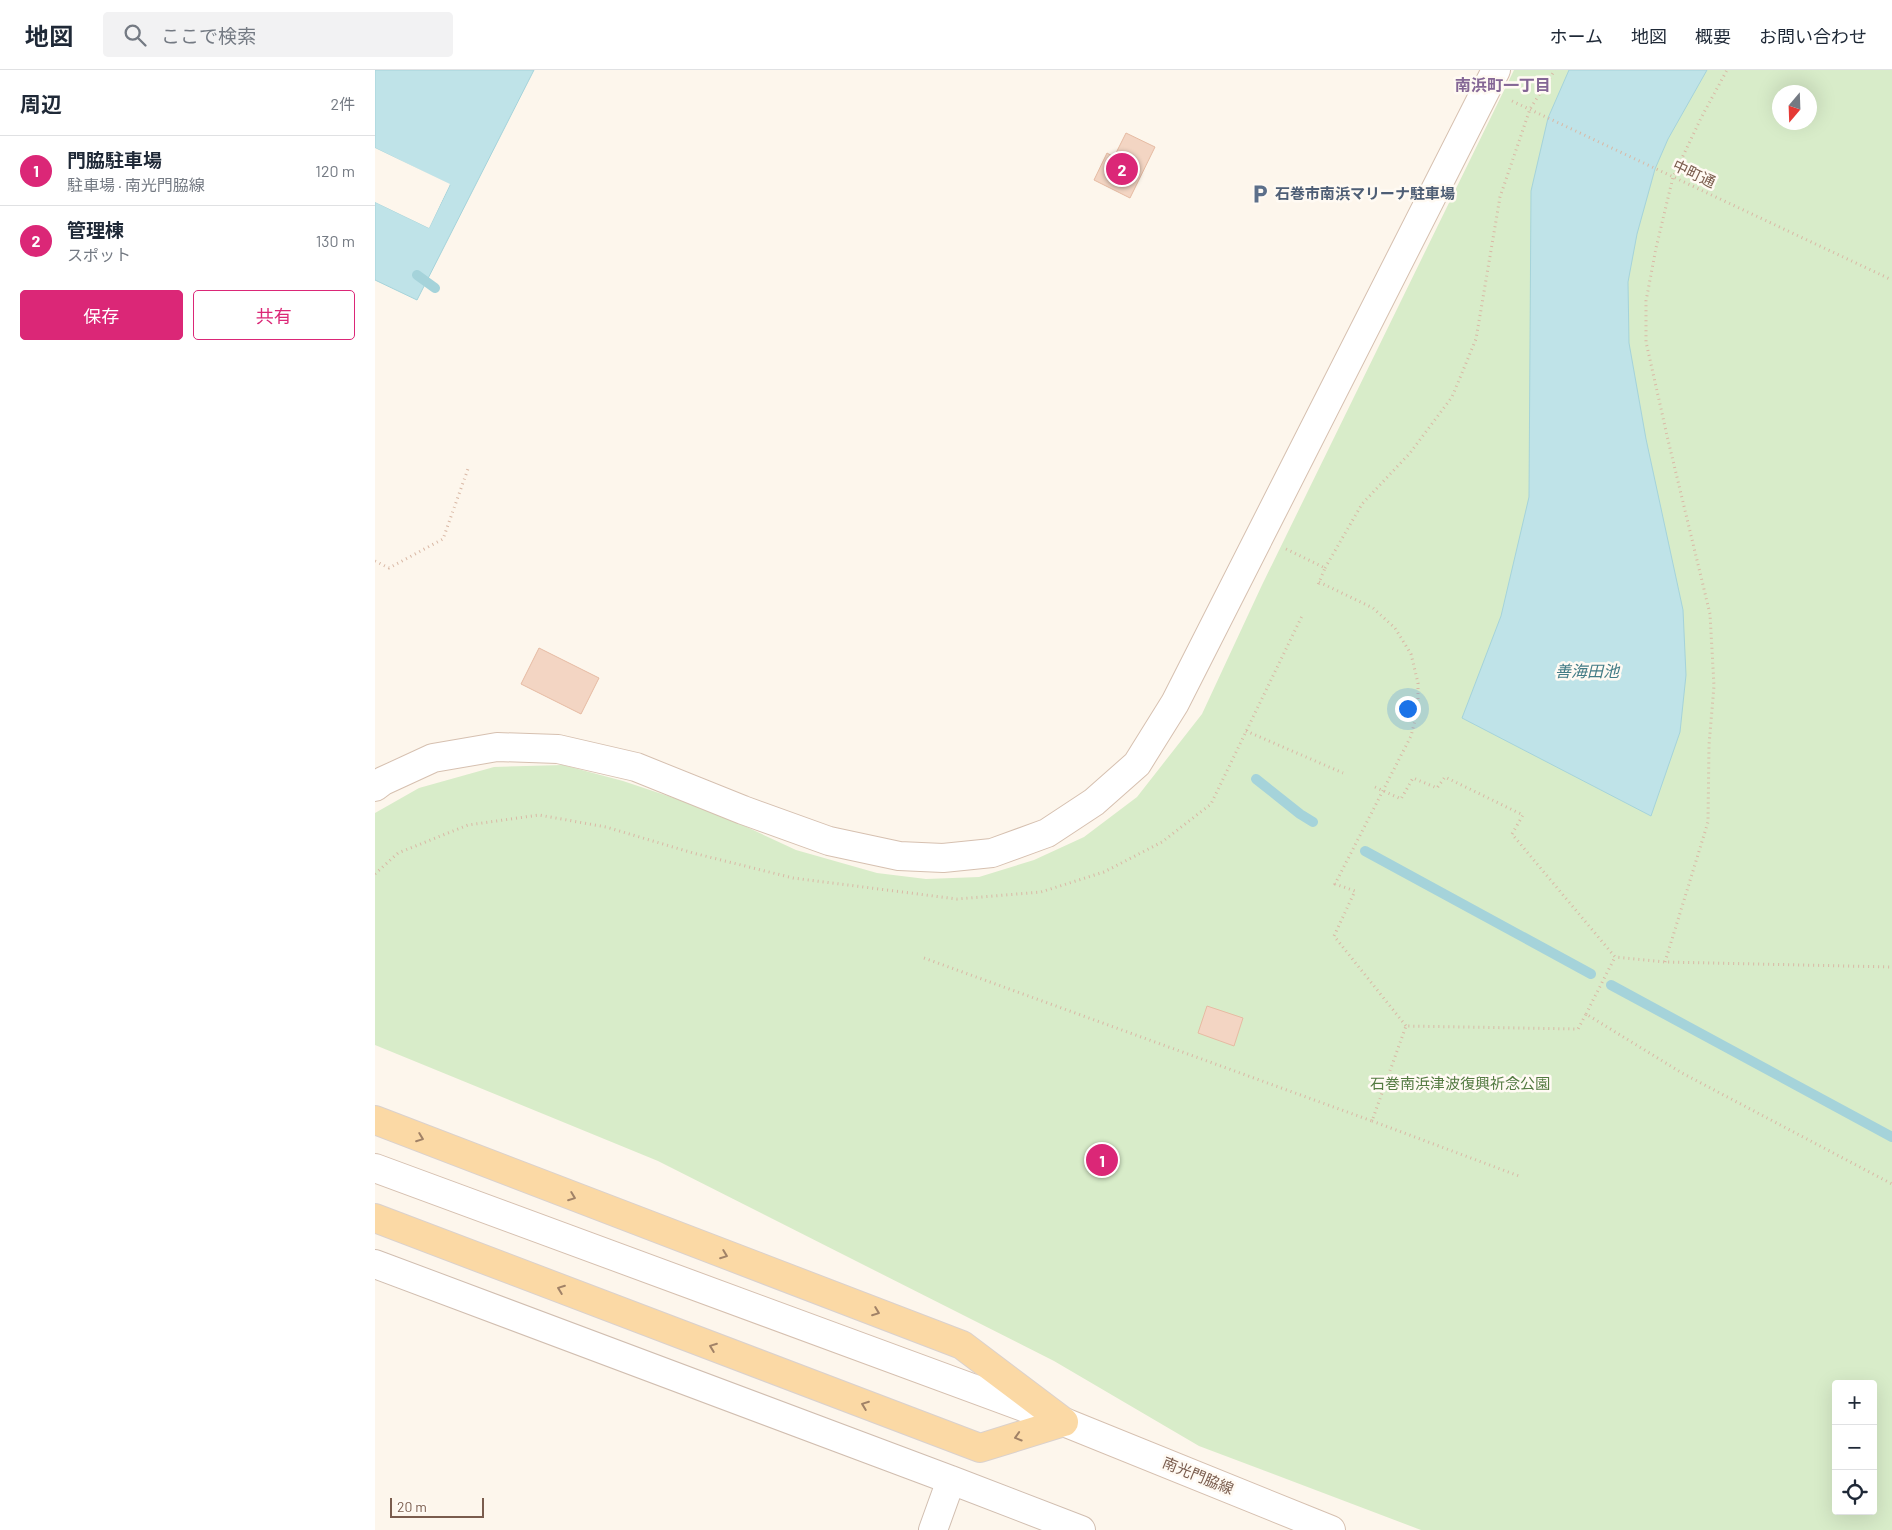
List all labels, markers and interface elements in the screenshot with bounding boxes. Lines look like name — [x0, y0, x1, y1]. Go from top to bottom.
search box — [103, 12, 453, 57]
text: 地図 — [25, 21, 73, 50]
icon: search — [121, 21, 149, 49]
text: ここで検索 — [161, 24, 256, 47]
text: ホーム — [1550, 25, 1603, 47]
text: 地図 — [1631, 25, 1667, 47]
text: 概要 — [1695, 25, 1731, 47]
text: お問い合わせ — [1759, 25, 1867, 47]
district label: 南浜町一丁目 — [1455, 75, 1551, 94]
north arrow — [1772, 85, 1817, 130]
text: 周辺 — [20, 91, 62, 116]
text: 2件 — [330, 94, 355, 113]
text: 門脇駐車場 — [67, 148, 162, 171]
pin: 2 — [1106, 150, 1138, 188]
street label: 中町通 — [1670, 155, 1719, 191]
text: 1 — [33, 161, 39, 180]
text: 120 m — [315, 161, 355, 180]
text: 駐車場 · 南光門脇線 — [67, 175, 205, 194]
parking icon: 石巻市南浜マリーナ駐車場 — [1249, 183, 1271, 205]
place label: 石巻市南浜マリーナ駐車場 — [1275, 184, 1455, 202]
text: 管理棟 — [67, 218, 124, 241]
text: 2 — [32, 231, 40, 250]
text: 130 m — [316, 231, 355, 250]
text: スポット — [67, 245, 131, 264]
button: 保存 — [20, 290, 183, 340]
button: 共有 — [193, 290, 355, 340]
water label: 善海田池 — [1555, 661, 1621, 680]
your location — [1395, 696, 1421, 722]
park label: 石巻南浜津波復興祈念公園 — [1370, 1074, 1550, 1092]
one-way arrow — [416, 1132, 424, 1142]
pin: 1 — [1086, 1141, 1118, 1179]
one-way arrow — [567, 1191, 576, 1201]
one-way arrow — [719, 1249, 727, 1259]
one-way arrow — [557, 1285, 566, 1295]
one-way arrow — [871, 1307, 879, 1317]
one-way arrow — [709, 1343, 718, 1353]
map controls — [1832, 1380, 1877, 1515]
button: + — [1832, 1380, 1877, 1425]
one-way arrow — [861, 1401, 870, 1411]
button: − — [1832, 1425, 1877, 1470]
one-way arrow — [1014, 1431, 1022, 1441]
street label: 南光門脇線 — [1160, 1453, 1237, 1497]
button: locate — [1832, 1470, 1877, 1515]
scale bar — [390, 1495, 484, 1518]
text: 20 m — [397, 1498, 427, 1515]

